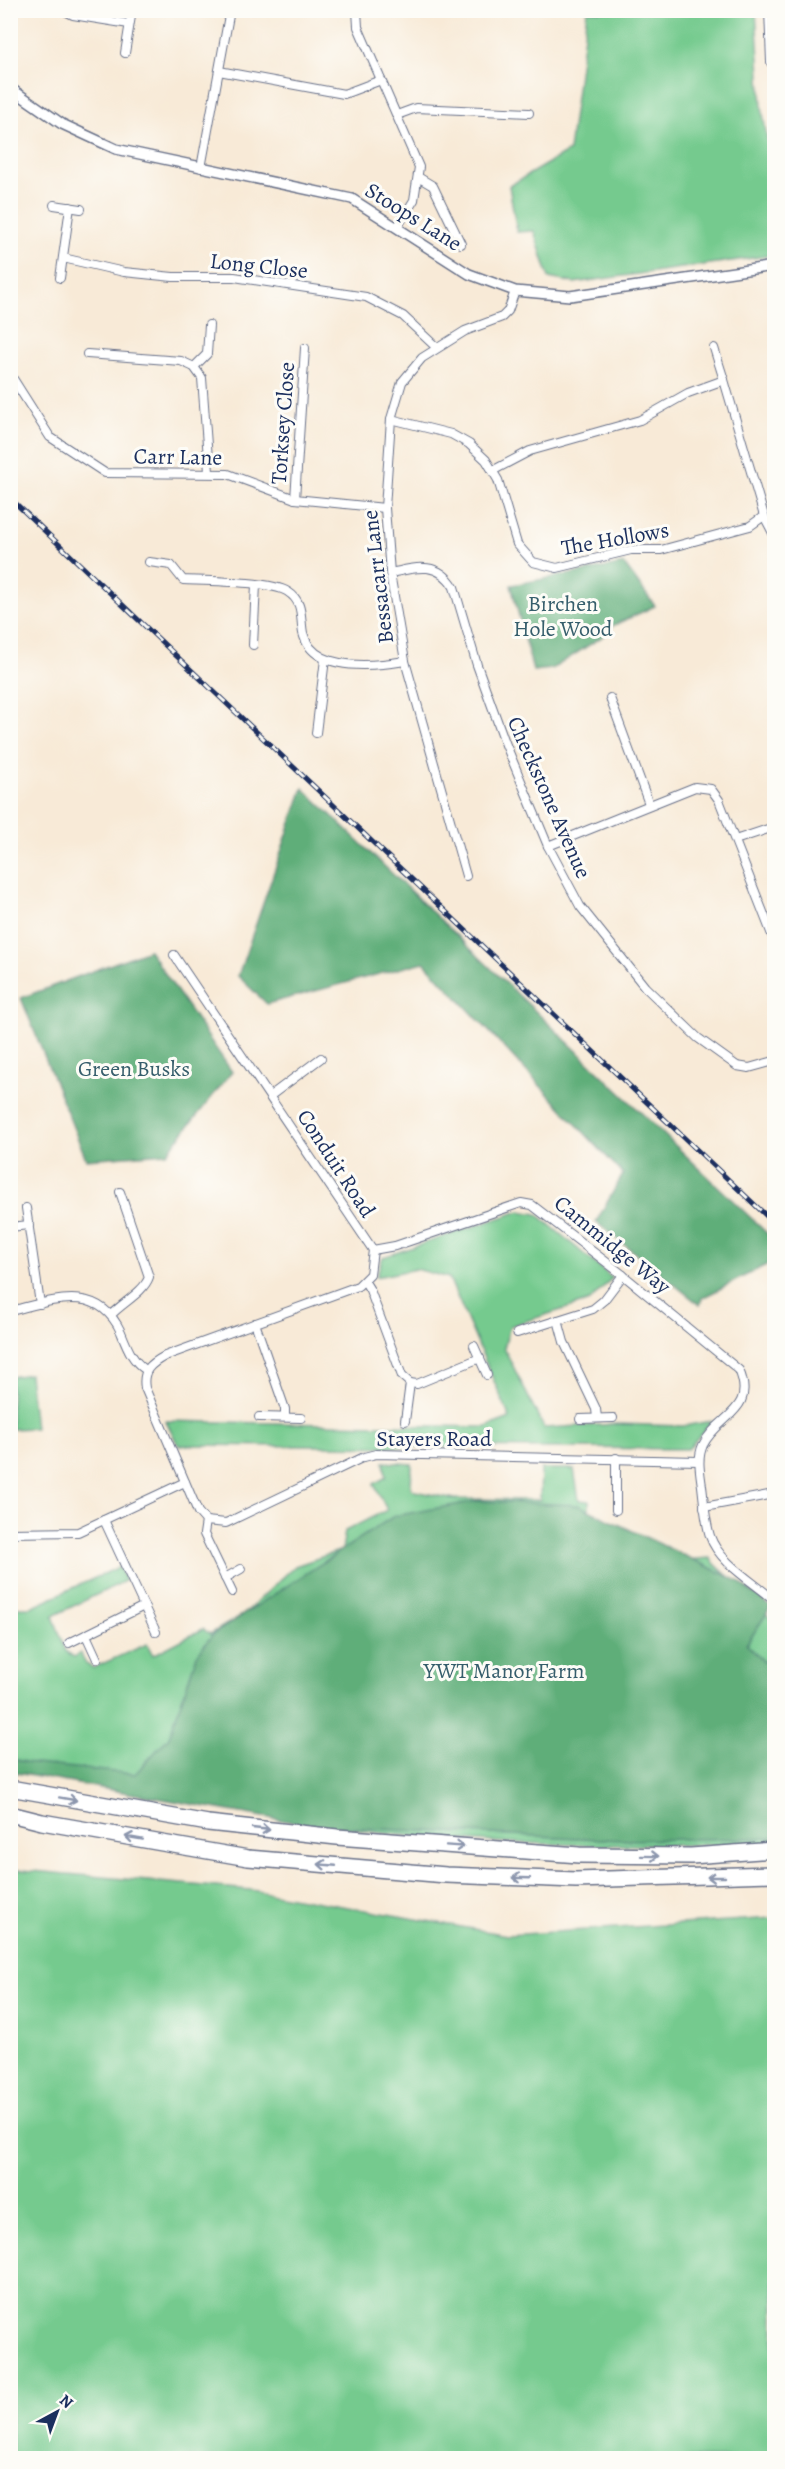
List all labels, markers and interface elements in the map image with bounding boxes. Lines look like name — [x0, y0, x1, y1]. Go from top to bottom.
street label: Stoops Lane — [359, 175, 468, 258]
street label: Long Close — [208, 246, 309, 286]
street label: Torksey Close — [264, 361, 302, 485]
street label: Carr Lane — [133, 441, 223, 473]
street label: Bessacarr Lane — [355, 508, 401, 646]
street label: The Hollows — [559, 515, 671, 563]
park label: Birchen Hole Wood — [513, 589, 613, 644]
street label: Checkstone Avenue — [500, 712, 598, 883]
park label: Green Busks — [78, 1054, 190, 1084]
street label: Conduit Road — [290, 1104, 383, 1224]
street label: Cammidge Way — [548, 1188, 677, 1301]
street label: Stayers Road — [376, 1424, 492, 1454]
park label: YWT Manor Farm — [422, 1656, 585, 1686]
one-way arrow — [58, 1793, 77, 1804]
one-way arrow — [250, 1823, 270, 1834]
one-way arrow — [124, 1832, 144, 1843]
one-way arrow — [444, 1841, 464, 1852]
one-way arrow — [639, 1850, 659, 1861]
one-way arrow — [317, 1859, 337, 1870]
one-way arrow — [707, 1871, 727, 1883]
one-way arrow — [512, 1872, 532, 1883]
north arrow — [27, 2382, 87, 2442]
text: N — [55, 2389, 78, 2414]

